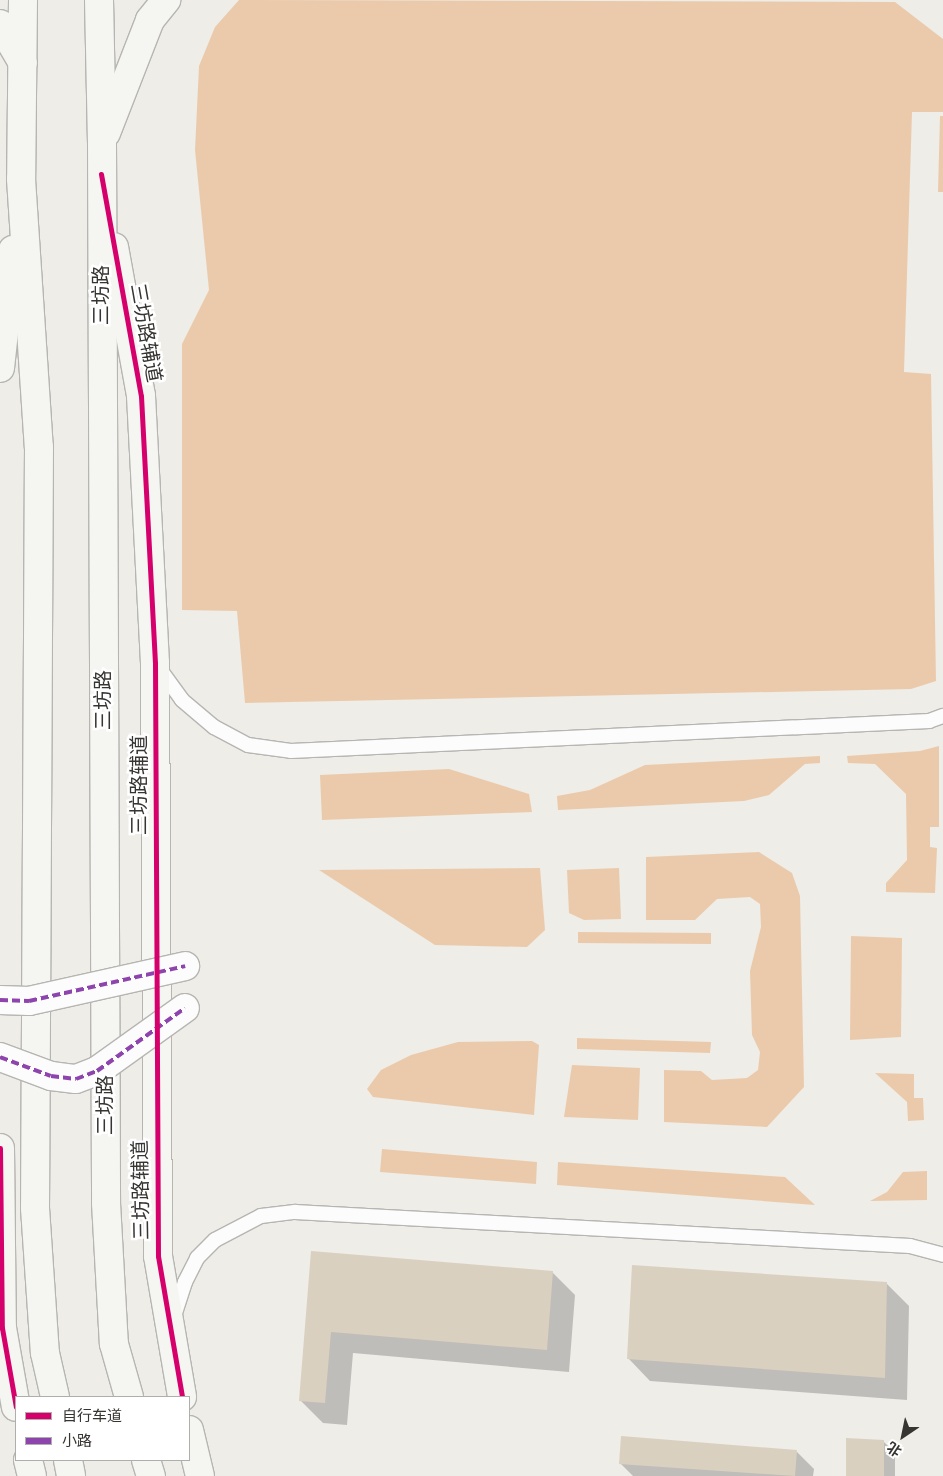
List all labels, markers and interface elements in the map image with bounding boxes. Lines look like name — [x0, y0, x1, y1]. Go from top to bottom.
street label: 三坊路 — [90, 265, 114, 325]
street label: 三坊路辅道 — [124, 282, 166, 384]
street label: 三坊路 — [92, 670, 116, 730]
street label: 三坊路辅道 — [128, 735, 152, 835]
street label: 三坊路 — [94, 1075, 118, 1135]
street label: 三坊路辅道 — [129, 1140, 155, 1240]
legend — [15, 1396, 190, 1461]
text: 自行车道 — [62, 1405, 122, 1428]
north arrow — [878, 1411, 928, 1461]
text: 小路 — [62, 1430, 92, 1453]
text: 北 — [883, 1436, 906, 1461]

